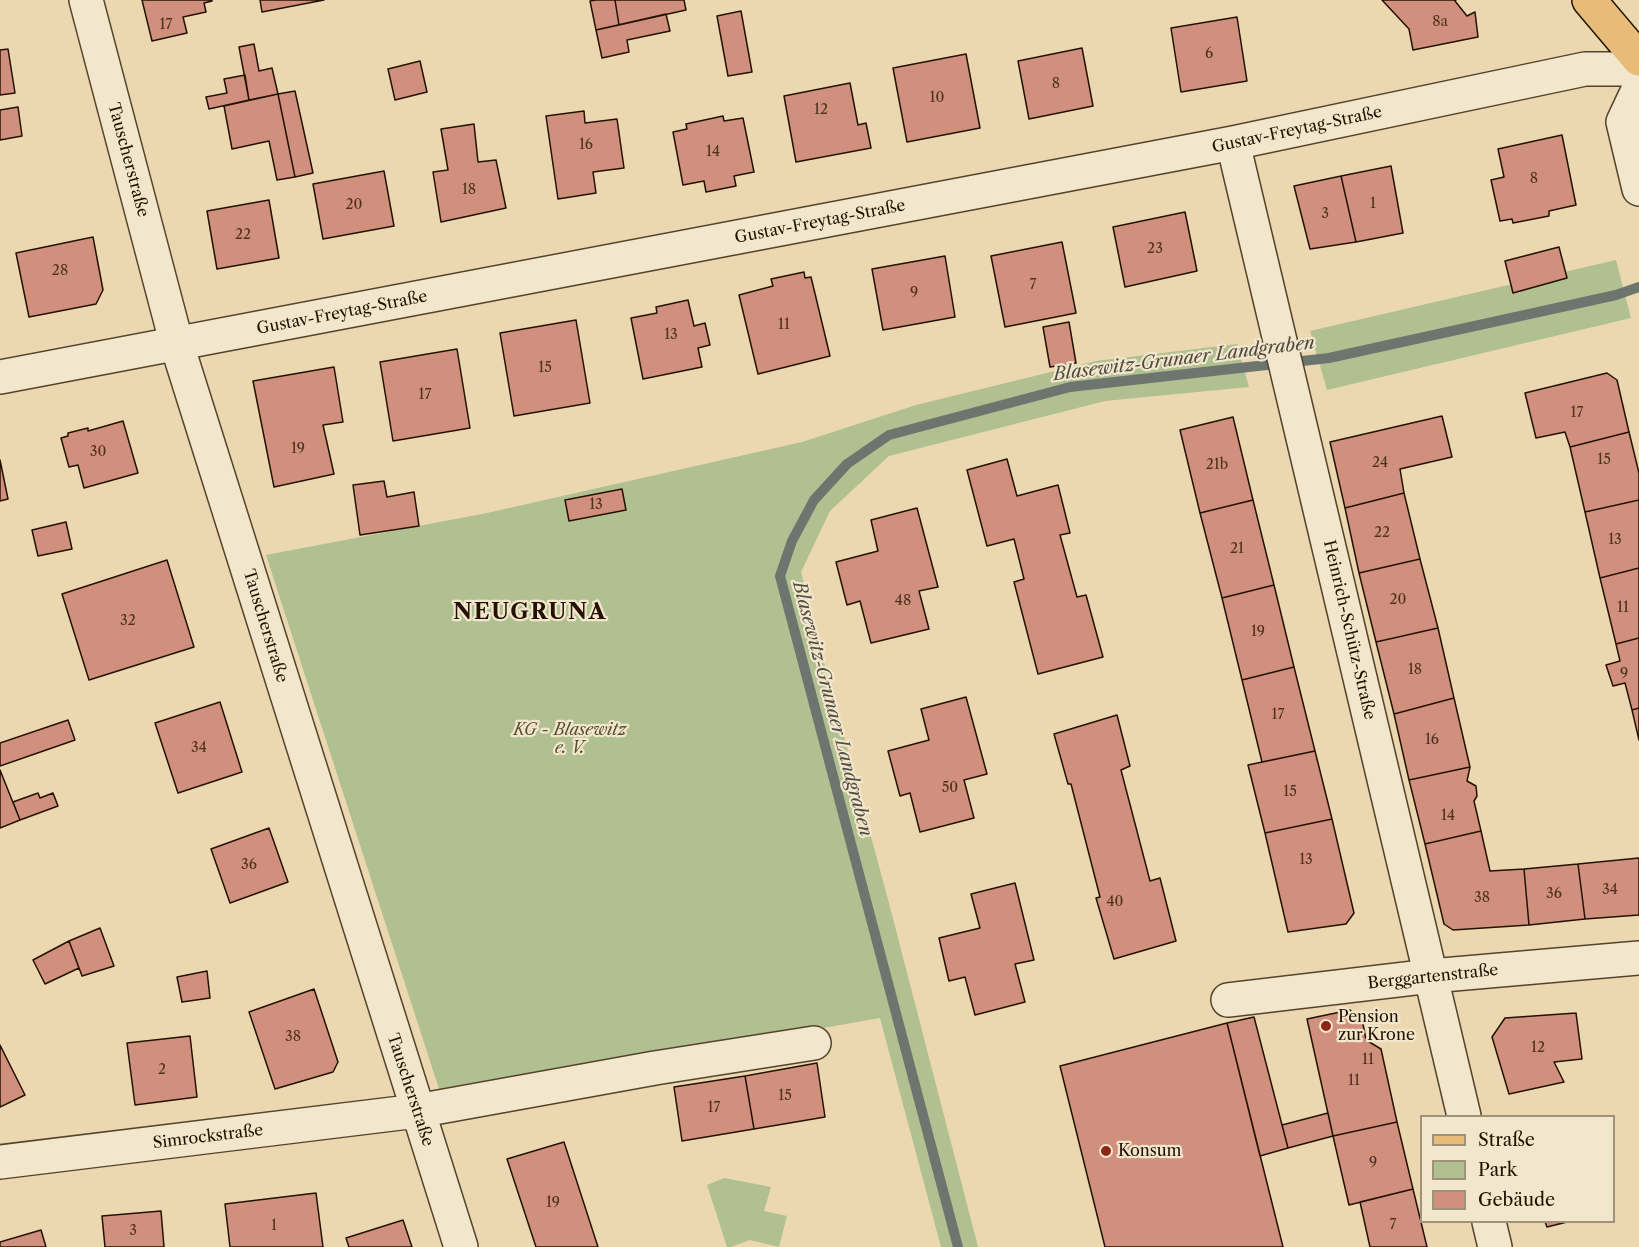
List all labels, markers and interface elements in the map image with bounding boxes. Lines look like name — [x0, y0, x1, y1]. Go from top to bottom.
house number: 8a — [1432, 14, 1448, 30]
house number: 17 — [160, 17, 172, 33]
house number: 6 — [1205, 46, 1213, 62]
house number: 8 — [1052, 76, 1060, 92]
house number: 10 — [930, 90, 944, 106]
street label: Tauscherstraße — [104, 101, 152, 219]
house number: 12 — [814, 102, 828, 118]
street label: Gustav-Freytag-Straße — [1210, 103, 1384, 157]
house number: 16 — [579, 137, 593, 153]
house number: 14 — [706, 144, 720, 160]
house number: 8 — [1530, 171, 1538, 187]
house number: 18 — [462, 182, 476, 198]
street label: Gustav-Freytag-Straße — [733, 196, 907, 248]
house number: 1 — [1370, 196, 1376, 212]
house number: 20 — [346, 197, 362, 213]
house number: 3 — [1321, 206, 1329, 222]
house number: 22 — [235, 227, 251, 243]
house number: 23 — [1147, 241, 1163, 257]
house number: 28 — [52, 263, 68, 279]
house number: 7 — [1030, 277, 1036, 293]
house number: 9 — [910, 285, 918, 301]
street label: Gustav-Freytag-Straße — [255, 287, 429, 339]
house number: 11 — [778, 317, 790, 333]
house number: 13 — [664, 327, 678, 343]
water label: Blasewitz‐Grunaer Landgraben — [1052, 332, 1316, 386]
house number: 15 — [538, 360, 552, 376]
house number: 17 — [419, 387, 431, 403]
house number: 17 — [1571, 405, 1583, 421]
house number: 19 — [291, 441, 305, 457]
house number: 30 — [90, 444, 106, 460]
house number: 15 — [1597, 452, 1611, 468]
house number: 24 — [1372, 455, 1388, 471]
house number: 21b — [1206, 457, 1228, 473]
house number: 13 — [589, 497, 603, 513]
house number: 22 — [1374, 525, 1390, 541]
house number: 13 — [1608, 532, 1622, 548]
street label: Heinrich-Schütz-Straße — [1319, 538, 1379, 722]
house number: 21 — [1230, 541, 1244, 557]
street label: Tauscherstraße — [239, 567, 291, 685]
water label: Blasewitz‐Grunaer Landgraben — [787, 579, 877, 839]
house number: 20 — [1390, 592, 1406, 608]
house number: 48 — [895, 593, 911, 609]
district label: NEUGRUNA — [453, 600, 607, 626]
house number: 11 — [1617, 600, 1629, 616]
house number: 32 — [120, 613, 136, 629]
house number: 19 — [1251, 624, 1265, 640]
house number: 18 — [1408, 662, 1422, 678]
house number: 9 — [1620, 666, 1628, 682]
house number: 17 — [1272, 707, 1284, 723]
park label: KG - Blasewitz e. V. — [514, 720, 626, 758]
house number: 16 — [1425, 732, 1439, 748]
house number: 34 — [191, 740, 207, 756]
house number: 50 — [942, 780, 958, 796]
house number: 15 — [1283, 784, 1297, 800]
house number: 14 — [1441, 808, 1455, 824]
house number: 13 — [1299, 852, 1313, 868]
house number: 36 — [241, 857, 257, 873]
house number: 34 — [1602, 882, 1618, 898]
house number: 36 — [1546, 886, 1562, 902]
house number: 38 — [1474, 890, 1490, 906]
house number: 40 — [1107, 894, 1123, 910]
street label: Berggartenstraße — [1367, 961, 1499, 993]
place label: Pension zur Krone — [1338, 1007, 1415, 1045]
marker: Pension zur Krone — [1319, 1019, 1333, 1033]
house number: 38 — [285, 1029, 301, 1045]
street label: Tauscherstraße — [383, 1031, 437, 1149]
house number: 12 — [1531, 1040, 1545, 1056]
house number: 11 — [1362, 1052, 1374, 1068]
house number: 2 — [158, 1062, 166, 1078]
house number: 11 — [1348, 1073, 1360, 1089]
house number: 15 — [778, 1088, 792, 1104]
house number: 17 — [708, 1100, 720, 1116]
legend — [1420, 1115, 1615, 1223]
street label: Simrockstraße — [152, 1121, 264, 1153]
text: Straße — [1478, 1129, 1535, 1151]
place label: Konsum — [1118, 1141, 1181, 1161]
marker: Konsum — [1099, 1144, 1113, 1158]
house number: 9 — [1369, 1155, 1377, 1171]
text: Park — [1478, 1159, 1517, 1181]
text: Gebäude — [1478, 1189, 1555, 1211]
house number: 19 — [546, 1195, 560, 1211]
house number: 7 — [1390, 1217, 1396, 1233]
house number: 1 — [271, 1218, 277, 1234]
house number: 3 — [129, 1223, 137, 1239]

